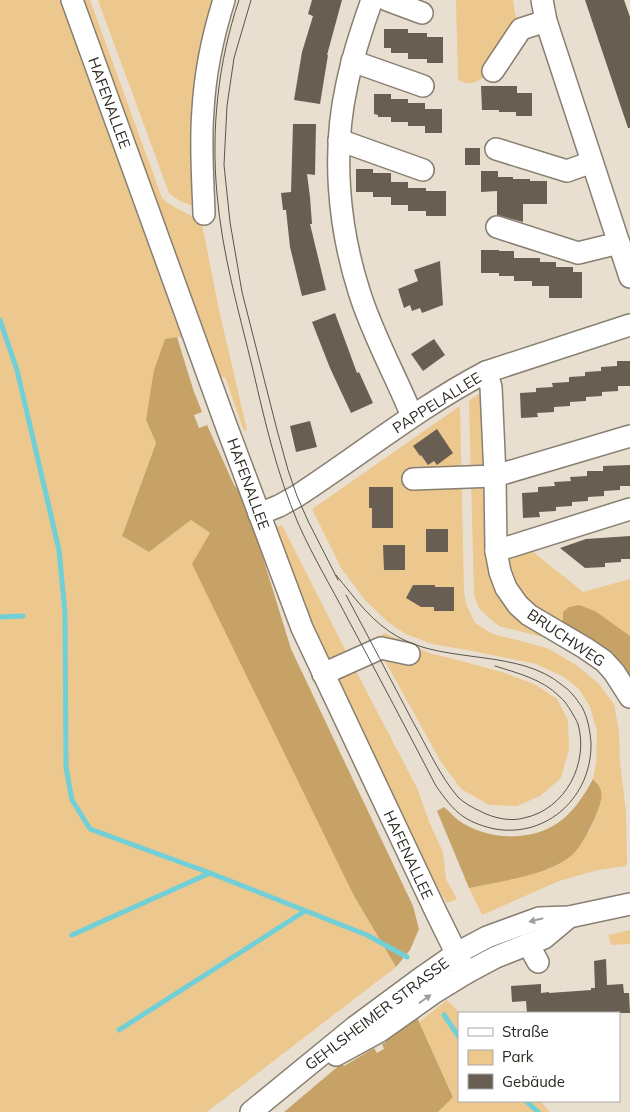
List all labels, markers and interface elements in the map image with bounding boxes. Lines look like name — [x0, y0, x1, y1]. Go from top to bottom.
street label: HAFENALLEE — [84, 54, 135, 151]
street label: PAPPELALLEE — [389, 368, 485, 437]
street label: HAFENALLEE — [223, 435, 274, 532]
street label: BRUCHWEG — [524, 605, 609, 671]
street label: HAFENALLEE — [380, 807, 437, 902]
one-way arrow — [528, 916, 543, 924]
street label: GEHLSHEIMER STRASSE — [301, 953, 453, 1074]
one-way arrow — [419, 994, 432, 1004]
legend — [458, 1012, 620, 1102]
text: Straße — [502, 1022, 549, 1041]
text: Park — [502, 1047, 534, 1066]
text: Gebäude — [502, 1072, 565, 1091]

